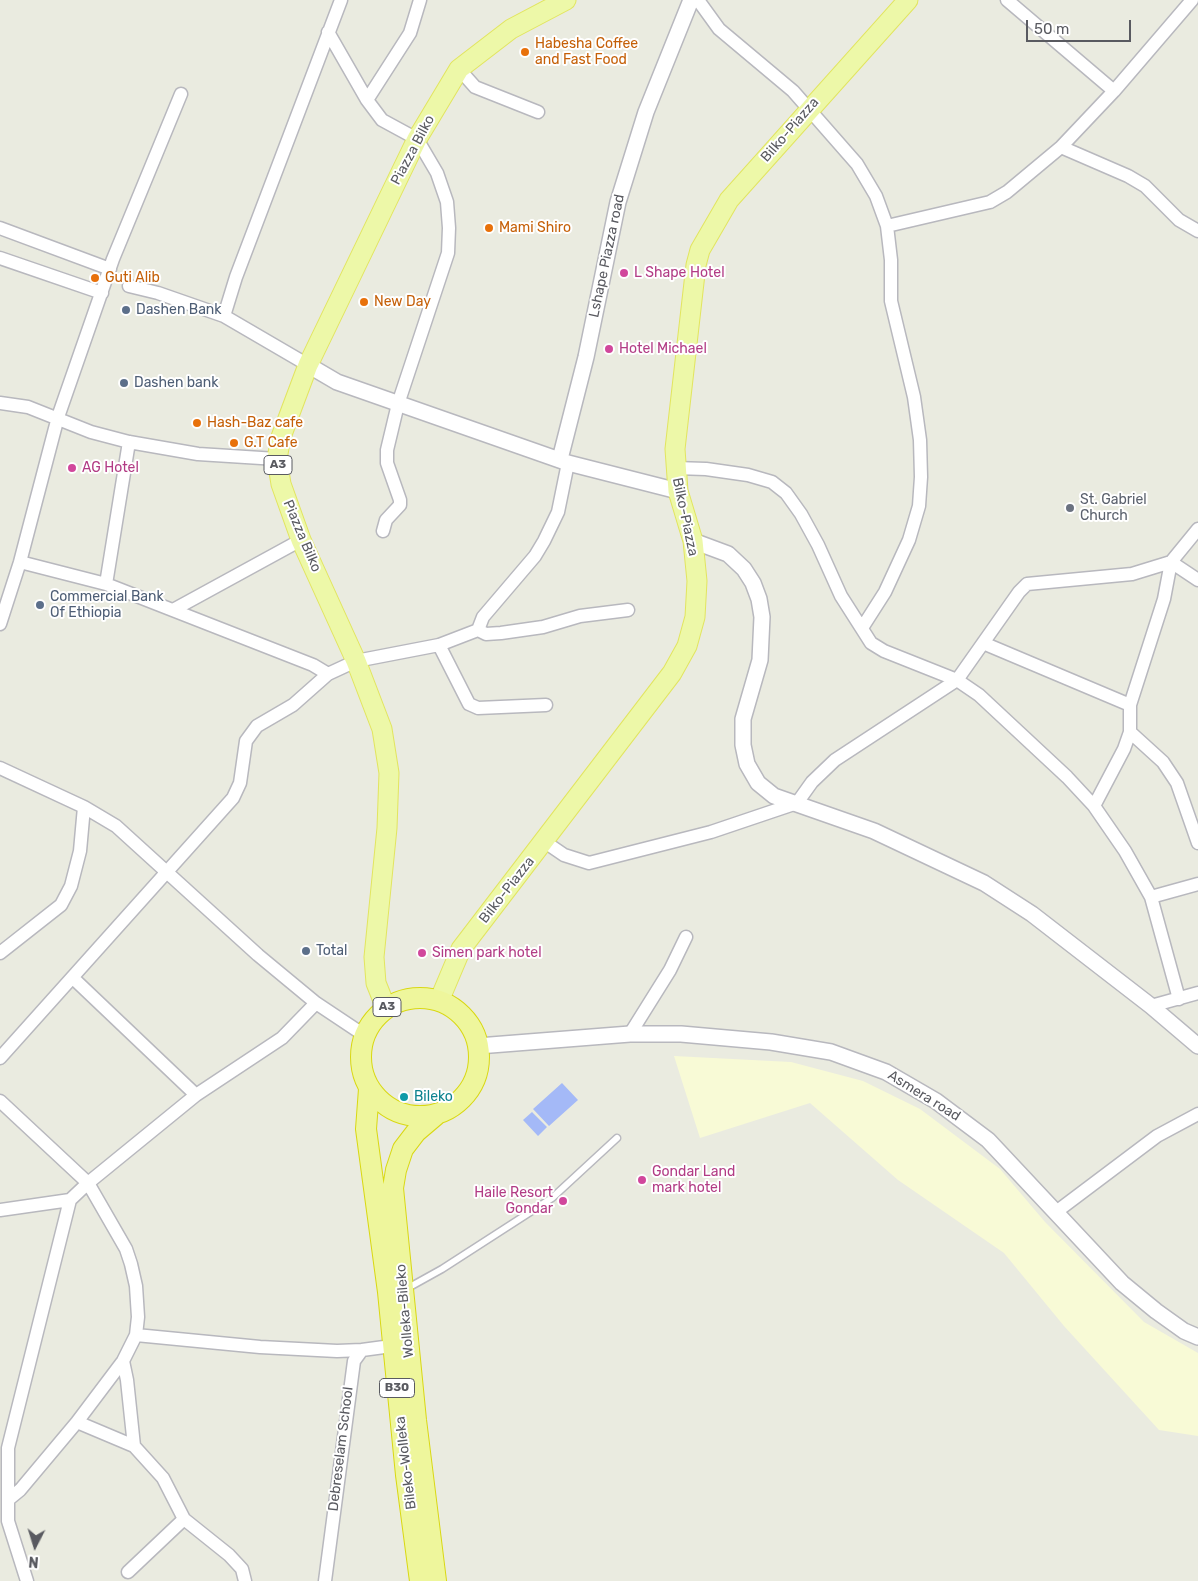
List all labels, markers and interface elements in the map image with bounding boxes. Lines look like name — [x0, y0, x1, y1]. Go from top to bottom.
scale bar — [1028, 10, 1133, 42]
text: 50 m — [1034, 20, 1069, 38]
place label: Habesha Coffee and Fast Food — [535, 36, 638, 68]
marker: Habesha Coffee and Fast Food — [519, 46, 531, 58]
street label: Bilko-Piazza — [757, 94, 823, 166]
street label: Piazza Bilko — [388, 112, 438, 188]
street label: Lshape Piazza road — [586, 193, 628, 319]
place label: Mami Shiro — [499, 220, 571, 236]
marker: Mami Shiro — [483, 222, 495, 234]
place label: L Shape Hotel — [634, 265, 725, 281]
marker: L Shape Hotel — [618, 267, 630, 279]
place label: Guti Alib — [105, 270, 160, 286]
marker: Guti Alib — [89, 272, 101, 284]
place label: New Day — [374, 294, 431, 310]
marker: New Day — [358, 296, 370, 308]
place label: Dashen Bank — [136, 302, 222, 318]
marker: Dashen Bank — [120, 304, 132, 316]
place label: Hotel Michael — [619, 341, 707, 357]
marker: Hotel Michael — [603, 343, 615, 355]
place label: Dashen bank — [134, 375, 219, 391]
marker: Dashen bank — [118, 377, 130, 389]
place label: Hash-Baz cafe — [207, 415, 303, 431]
marker: Hash-Baz cafe — [191, 417, 203, 429]
place label: G.T Cafe — [244, 435, 298, 451]
marker: G.T Cafe — [228, 437, 240, 449]
road number: A3 — [264, 456, 292, 474]
place label: AG Hotel — [82, 460, 139, 476]
marker: AG Hotel — [66, 462, 78, 474]
street label: Bilko-Piazza — [668, 476, 702, 558]
place label: St. Gabriel Church — [1080, 492, 1147, 524]
street label: Piazza Bilko — [279, 497, 325, 575]
marker: St. Gabriel Church — [1064, 502, 1076, 514]
place label: Commercial Bank Of Ethiopia — [50, 589, 164, 622]
marker: Commercial Bank Of Ethiopia — [34, 599, 46, 611]
street label: Bilko-Piazza — [476, 853, 538, 927]
place label: Total — [316, 943, 347, 959]
marker: Total — [300, 945, 312, 957]
place label: Simen park hotel — [432, 945, 542, 961]
marker: Simen park hotel — [416, 947, 428, 959]
road number: A3 — [373, 998, 401, 1016]
street label: Asmera road — [885, 1067, 963, 1125]
place label: Bileko — [414, 1089, 453, 1105]
marker: Bileko — [398, 1091, 410, 1103]
place label: Gondar Land mark hotel — [652, 1164, 735, 1196]
marker: Gondar Land mark hotel — [636, 1174, 648, 1186]
place label: Haile Resort Gondar — [474, 1185, 553, 1218]
marker: Haile Resort Gondar — [557, 1195, 569, 1207]
street label: Wolleka-Bileko — [393, 1263, 417, 1359]
road number: B30 — [380, 1379, 414, 1398]
street label: Debreselam School — [325, 1386, 357, 1512]
street label: Bileko-Wolleka — [392, 1415, 420, 1511]
north arrow — [10, 1521, 60, 1571]
text: N — [28, 1553, 39, 1570]

